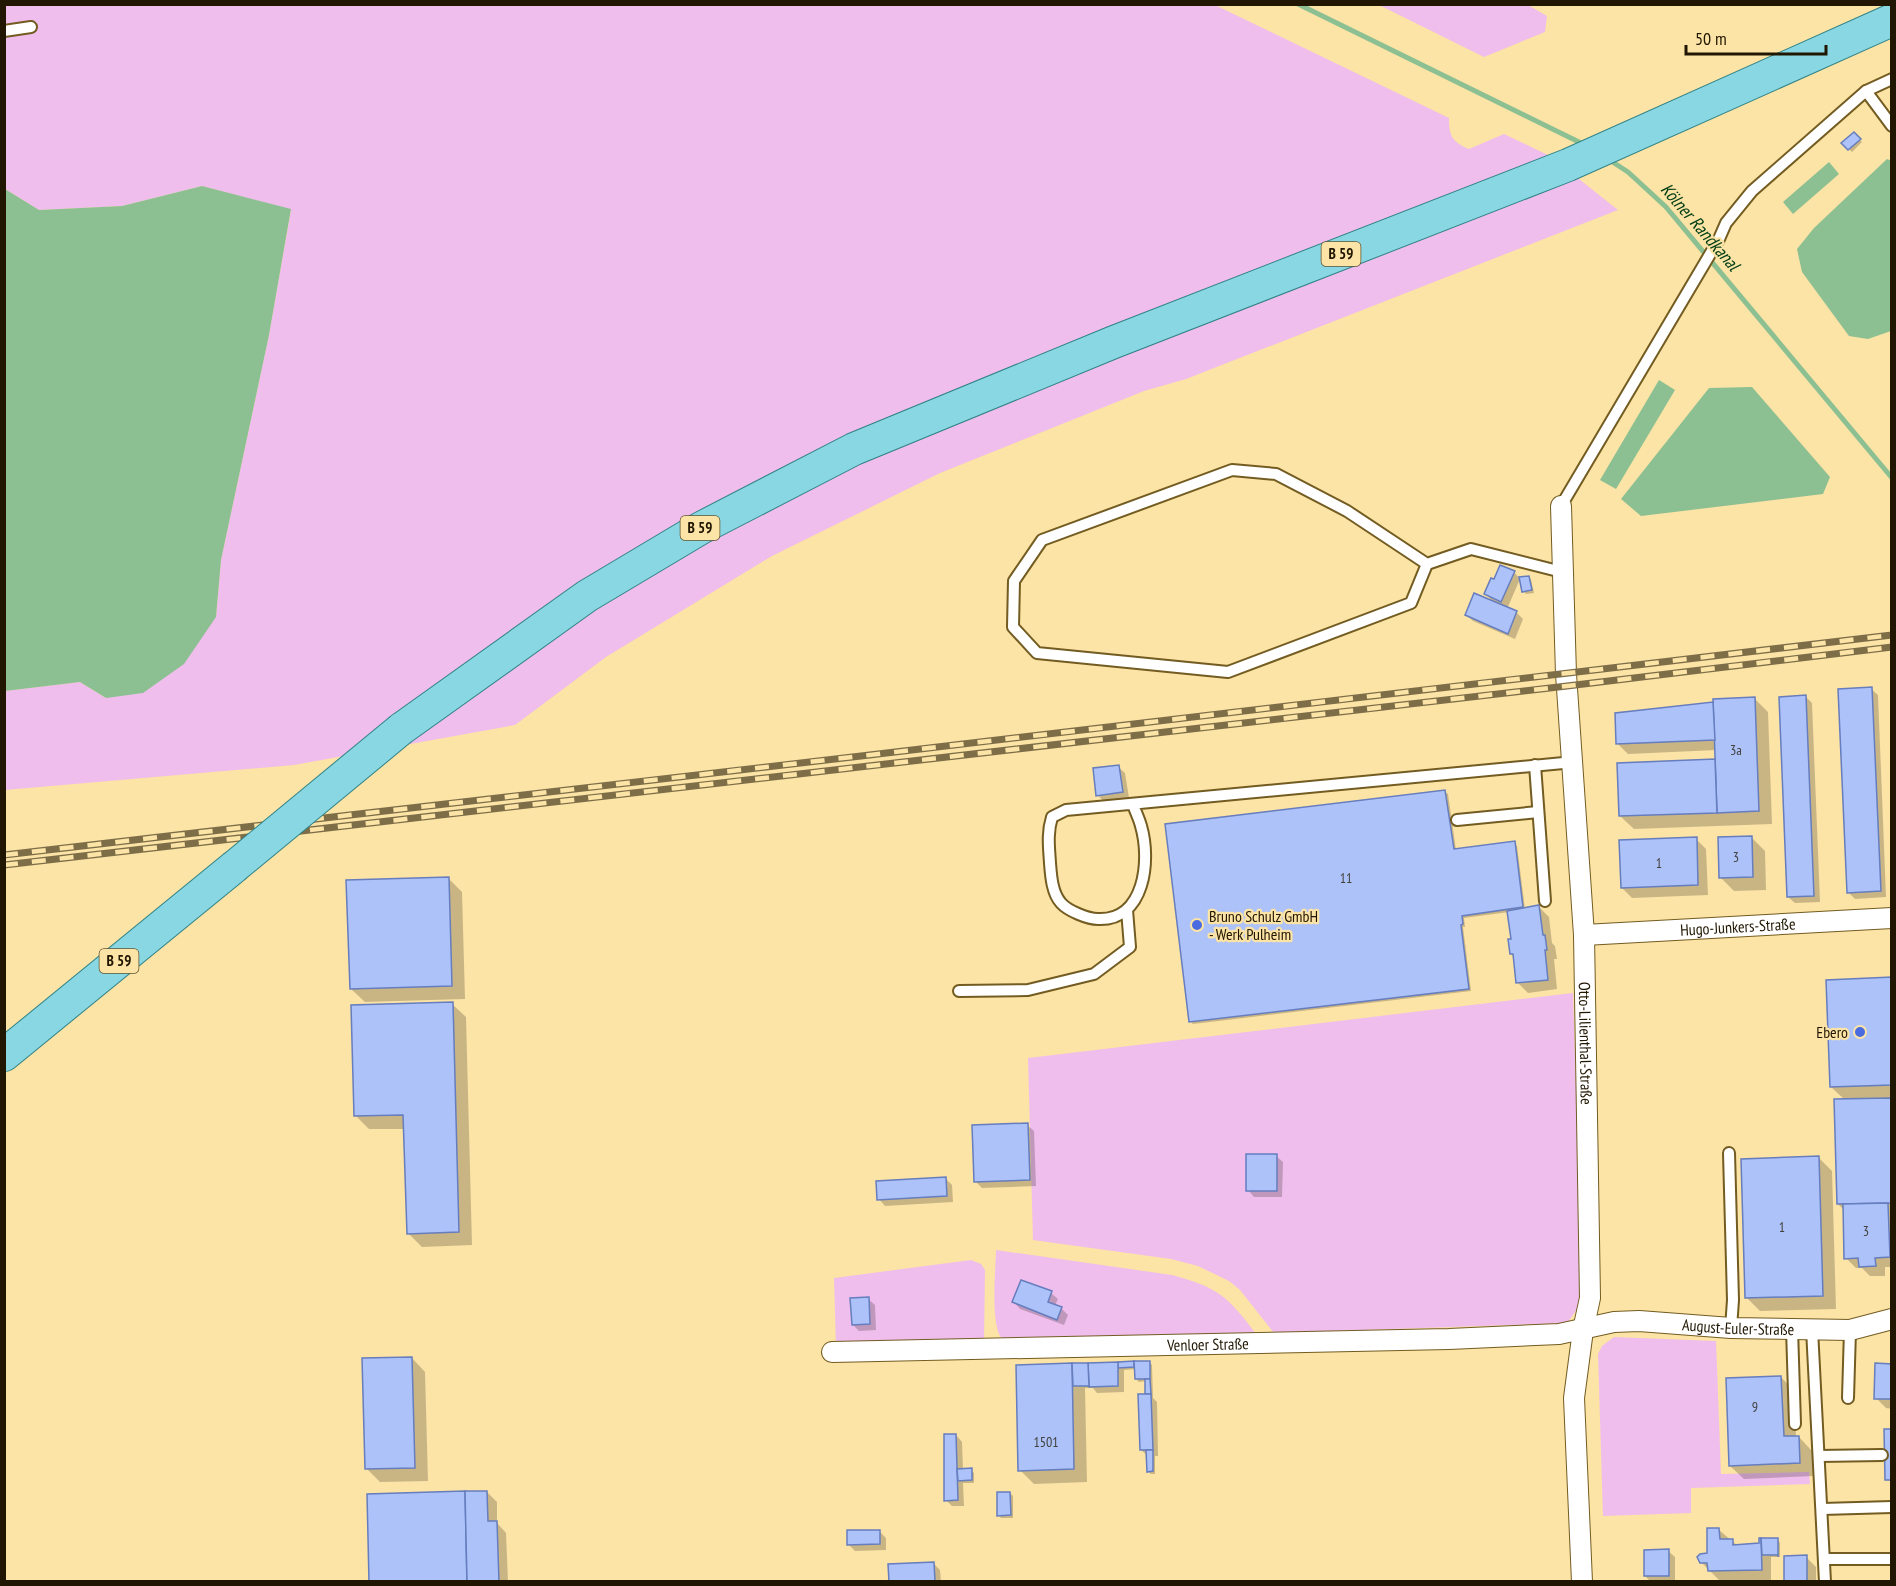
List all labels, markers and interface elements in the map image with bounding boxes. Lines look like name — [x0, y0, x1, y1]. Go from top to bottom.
scale bar — [1686, 18, 1826, 56]
text: 50 m — [1695, 27, 1727, 50]
water label: Kölner Randkanal — [1656, 178, 1746, 277]
road number: B 59 — [1322, 242, 1360, 266]
road number: B 59 — [680, 516, 720, 540]
house number: 3a — [1730, 741, 1742, 759]
house number: 3 — [1733, 848, 1739, 866]
house number: 1 — [1656, 854, 1662, 872]
house number: 11 — [1340, 869, 1352, 887]
place label: Bruno Schulz GmbH - Werk Pulheim — [1209, 906, 1318, 944]
street label: Hugo-Junkers-Straße — [1680, 913, 1796, 940]
marker: Bruno Schulz GmbH - Werk Pulheim — [1190, 918, 1204, 932]
road number: B 59 — [100, 949, 138, 973]
street label: Otto-Lilienthal-Straße — [1575, 982, 1597, 1105]
place label: Ebero — [1816, 1022, 1848, 1042]
marker: Ebero — [1853, 1025, 1867, 1039]
house number: 1 — [1779, 1218, 1785, 1236]
house number: 3 — [1863, 1222, 1869, 1240]
street label: August-Euler-Straße — [1681, 1314, 1794, 1339]
street label: Venloer Straße — [1166, 1333, 1249, 1355]
house number: 9 — [1752, 1398, 1758, 1416]
house number: 1501 — [1033, 1433, 1059, 1451]

